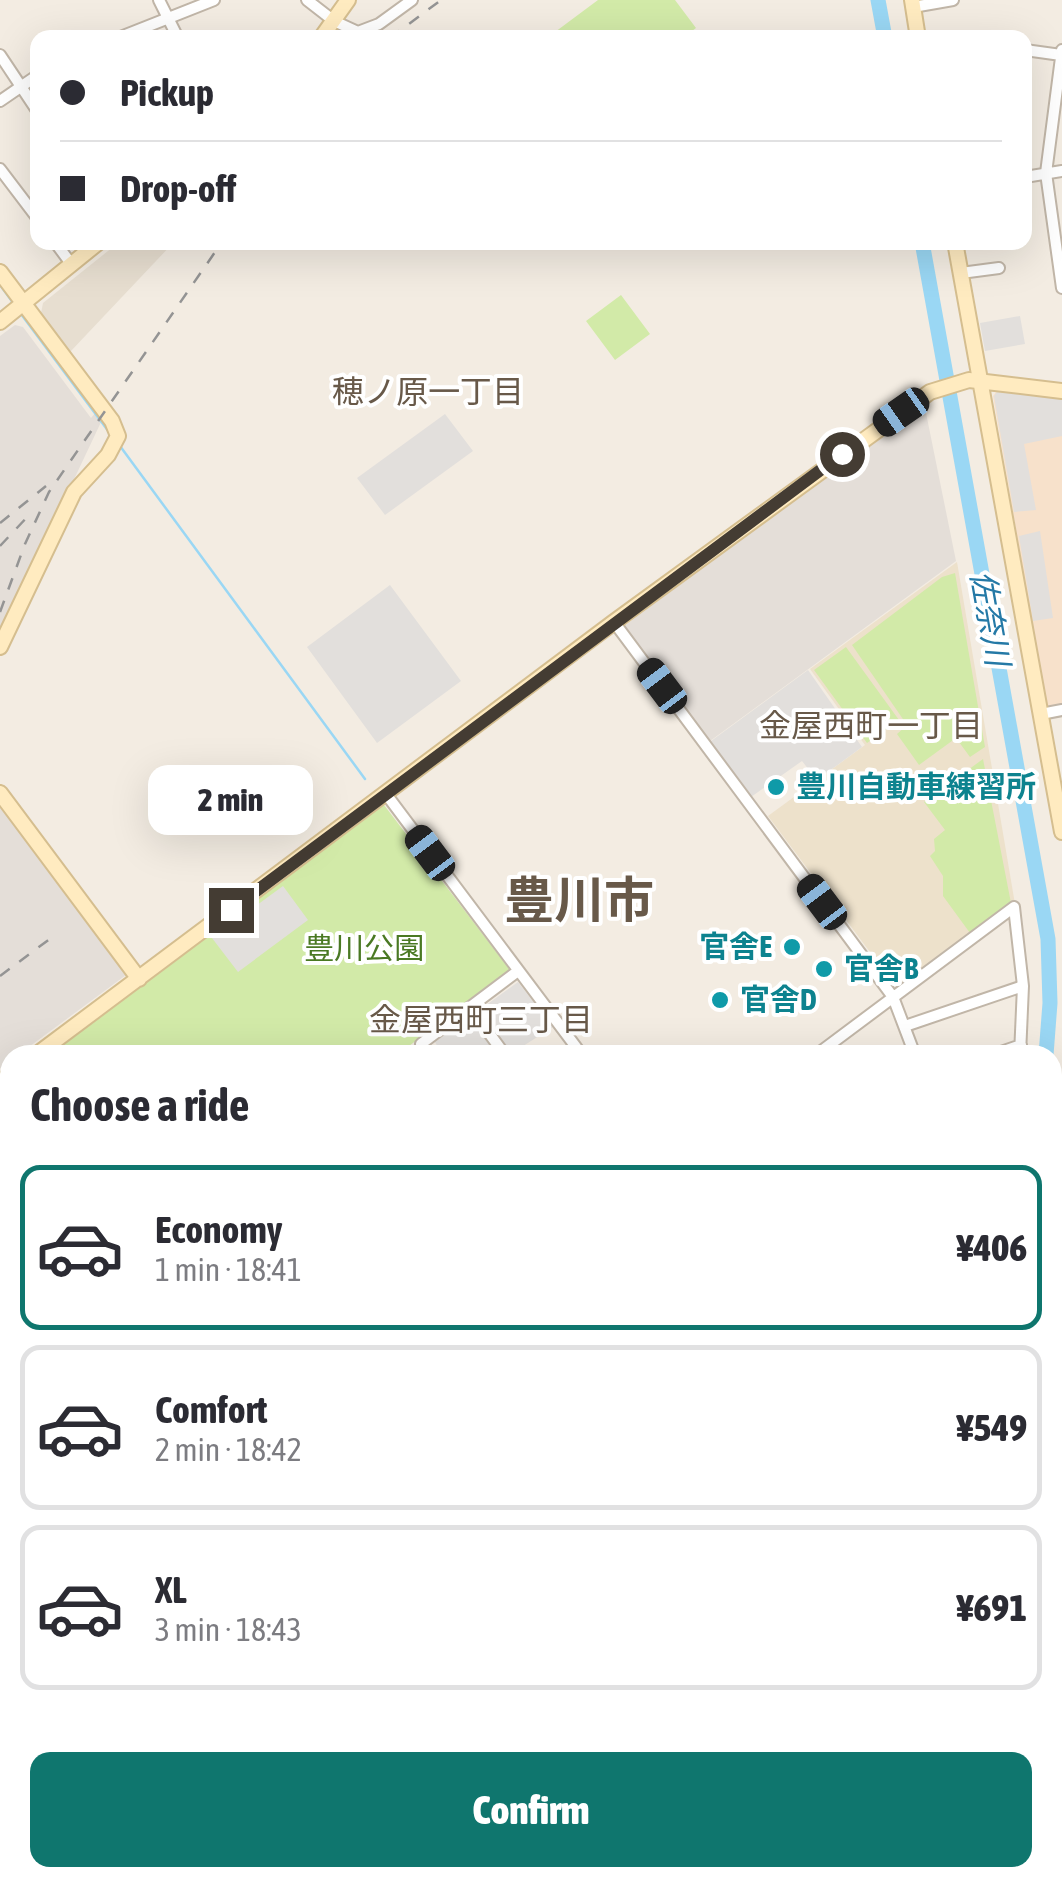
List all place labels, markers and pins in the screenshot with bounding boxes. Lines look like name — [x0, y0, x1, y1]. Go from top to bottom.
place label: 豊川自動車練習所 — [796, 769, 1036, 803]
marker: 豊川自動車練習所 — [765, 776, 787, 798]
place label: 官舎E — [699, 929, 772, 963]
marker: 官舎E — [781, 936, 803, 958]
place label: 官舎B — [844, 951, 919, 985]
marker: 官舎B — [813, 958, 835, 980]
place label: 官舎D — [740, 982, 817, 1016]
marker: 官舎D — [709, 989, 731, 1011]

